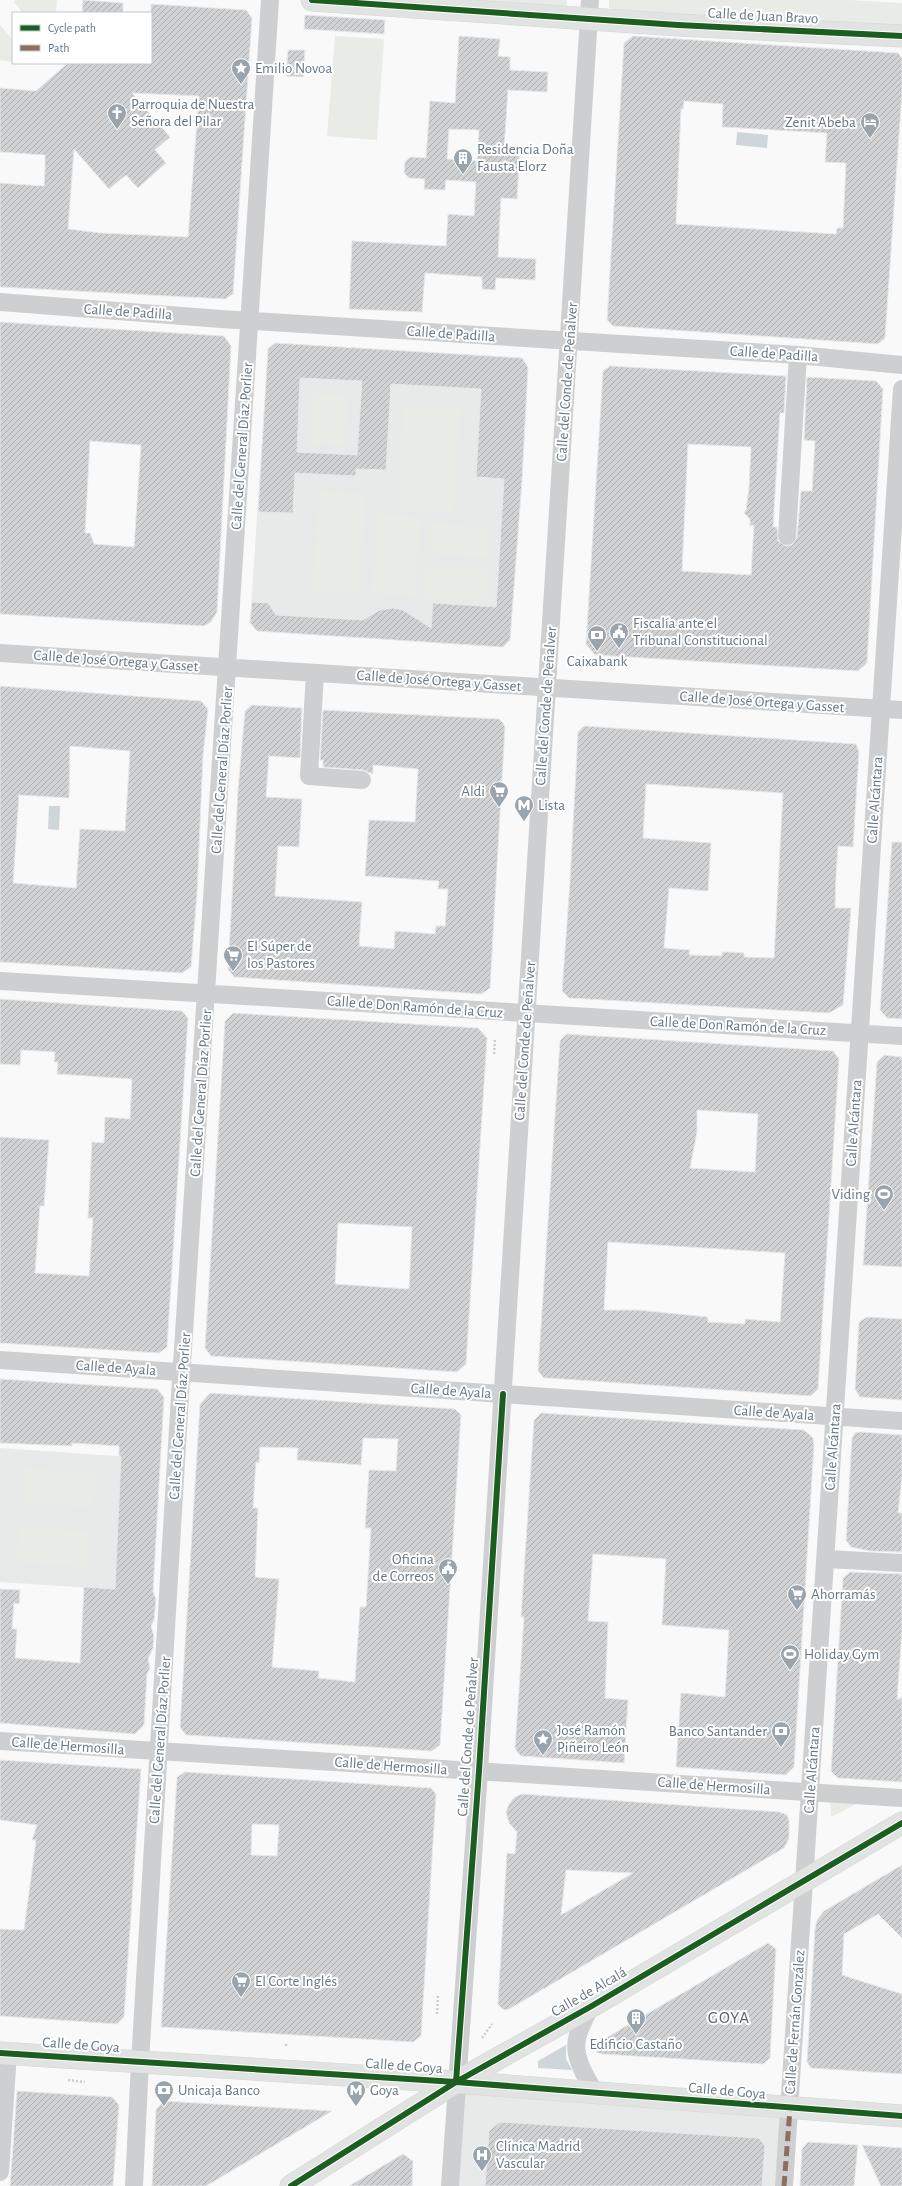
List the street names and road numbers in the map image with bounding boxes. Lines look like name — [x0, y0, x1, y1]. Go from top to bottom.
street label: Calle de Juan Bravo — [707, 6, 819, 26]
street label: Calle de Padilla — [83, 301, 173, 323]
street label: Calle del Conde de Peñalver — [554, 302, 580, 462]
street label: Calle de Padilla — [406, 323, 496, 345]
street label: Calle de Padilla — [729, 343, 819, 365]
street label: Calle del General Díaz Porlier — [229, 362, 255, 530]
street label: Calle del Conde de Peñalver — [533, 626, 559, 786]
street label: Calle de José Ortega y Gasset — [33, 648, 199, 674]
street label: Calle de José Ortega y Gasset — [356, 668, 522, 694]
street label: Calle del General Díaz Porlier — [209, 686, 235, 854]
street label: Calle de José Ortega y Gasset — [679, 689, 845, 715]
street label: Calle Alcántara — [864, 756, 886, 844]
street label: Calle del Conde de Peñalver — [512, 961, 538, 1121]
street label: Calle de Don Ramón de la Cruz — [326, 993, 504, 1021]
street label: Calle del General Díaz Porlier — [188, 1009, 214, 1177]
street label: Calle de Don Ramón de la Cruz — [649, 1014, 827, 1038]
street label: Calle Alcántara — [843, 1079, 865, 1167]
street label: Calle del General Díaz Porlier — [167, 1332, 193, 1500]
street label: Calle de Ayala — [75, 1358, 157, 1378]
street label: Calle de Ayala — [410, 1381, 492, 1401]
street label: Calle de Ayala — [733, 1403, 815, 1423]
street label: Calle Alcántara — [822, 1403, 844, 1491]
street label: Calle del General Díaz Porlier — [147, 1656, 173, 1824]
street label: Calle del Conde de Peñalver — [455, 1657, 481, 1817]
street label: Calle Alcántara — [801, 1726, 823, 1814]
street label: Calle de Hermosilla — [11, 1735, 125, 1757]
street label: Calle de Hermosilla — [334, 1755, 448, 1777]
street label: Calle de Hermosilla — [657, 1775, 771, 1797]
street label: Calle de Fernán González — [782, 1949, 808, 2095]
street label: Calle de Alcalá — [549, 1964, 629, 2020]
street label: Calle de Goya — [42, 2035, 120, 2055]
street label: Calle de Goya — [365, 2056, 443, 2076]
street label: Calle de Goya — [688, 2080, 766, 2102]

